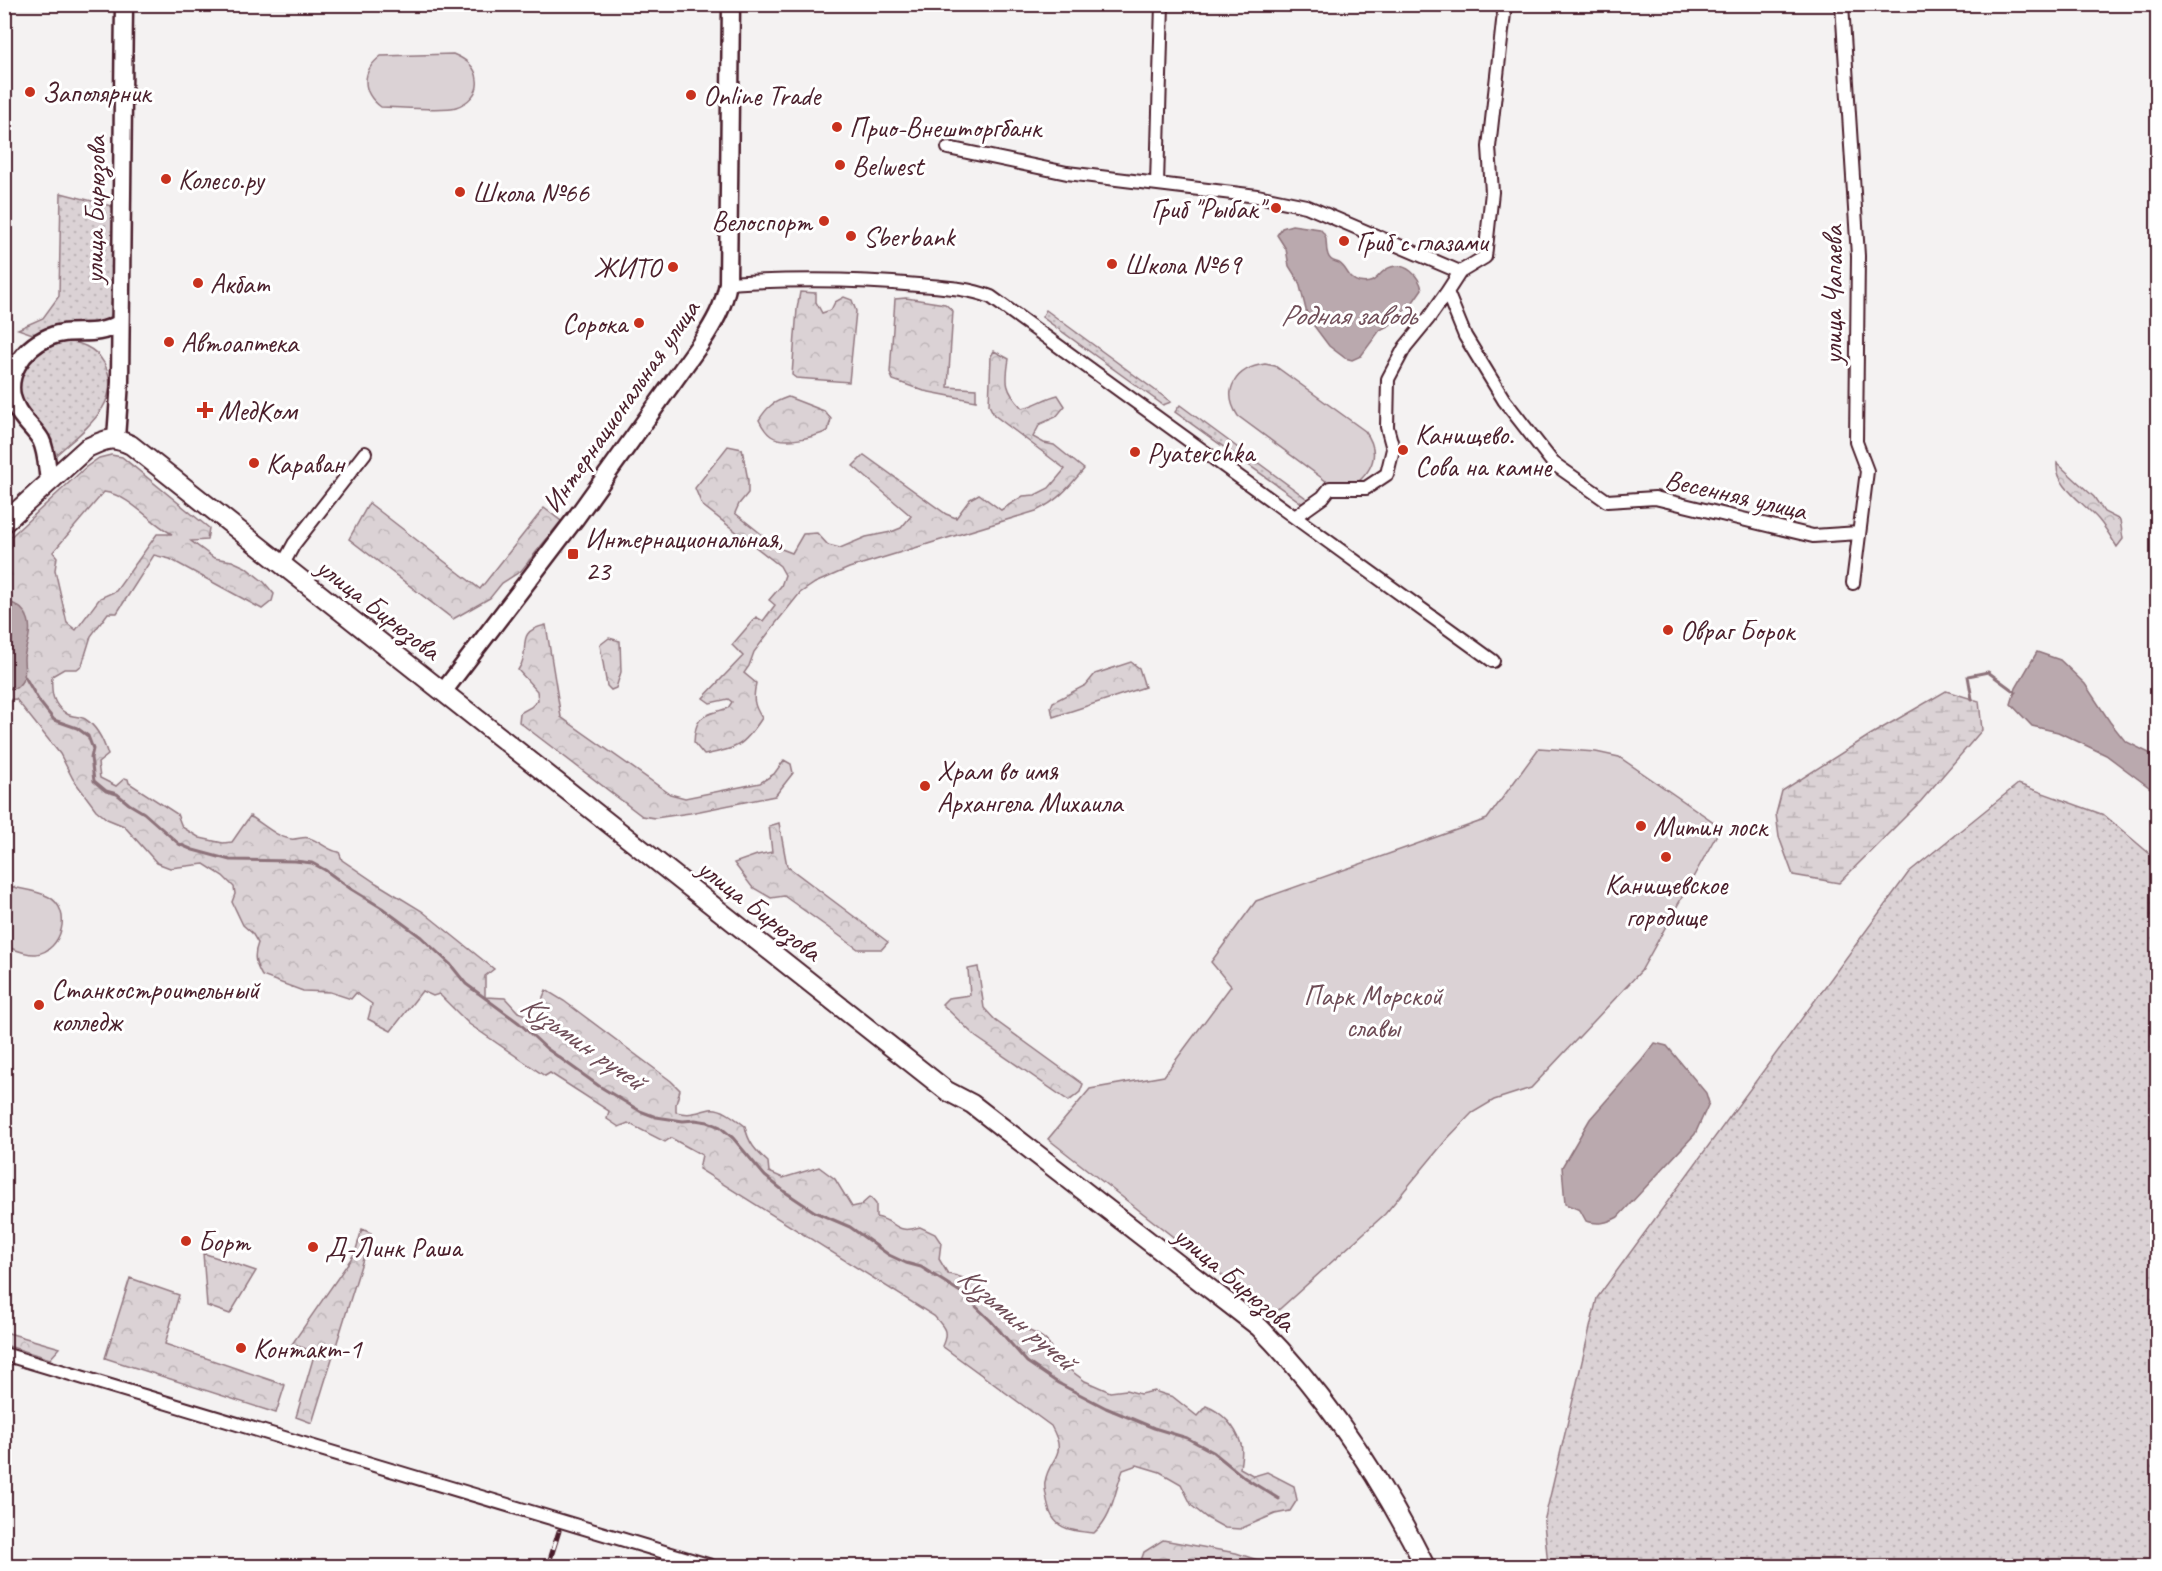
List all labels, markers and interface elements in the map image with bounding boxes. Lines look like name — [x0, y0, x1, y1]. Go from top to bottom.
place label: Заполярник — [42, 75, 153, 110]
place label: Online Trade — [703, 78, 822, 113]
marker: Заполярник — [23, 85, 37, 99]
marker: Online Trade — [684, 88, 698, 102]
place label: Прио-Внешторгбанк — [849, 110, 1044, 145]
marker: Прио-Внешторгбанк — [830, 120, 844, 134]
street label: улица Бирюзова — [76, 134, 114, 286]
place label: Belwest — [852, 148, 926, 183]
marker: Belwest — [833, 158, 847, 172]
place label: Колесо.ру — [178, 162, 266, 197]
marker: Колесо.ру — [159, 172, 173, 186]
place label: Школа №66 — [472, 175, 590, 210]
marker: Школа №66 — [453, 185, 467, 199]
place label: Гриб "Рыбак" — [1151, 191, 1269, 226]
marker: Гриб "Рыбак" — [1269, 201, 1283, 215]
place label: Велоспорт — [711, 204, 814, 239]
marker: Велоспорт — [817, 214, 831, 228]
place label: Sberbank — [863, 219, 956, 254]
place label: Гриб с глазами — [1356, 224, 1491, 259]
street label: улица Чапаева — [1815, 224, 1850, 366]
marker: Sberbank — [844, 229, 858, 243]
marker: Гриб с глазами — [1337, 234, 1351, 248]
place label: Школа №69 — [1124, 247, 1243, 282]
place label: ЖИТО — [593, 250, 664, 285]
marker: Школа №69 — [1105, 257, 1119, 271]
marker: ЖИТО — [666, 260, 680, 274]
place label: Акбат — [210, 266, 271, 301]
marker: Акбат — [191, 276, 205, 290]
street label: Интернациональная улица — [534, 292, 708, 520]
water label: Родная заводь — [1280, 296, 1419, 334]
place label: Сорока — [562, 306, 630, 341]
marker: Сорока — [632, 316, 646, 330]
place label: Автоаптека — [181, 325, 300, 360]
marker: Автоаптека — [162, 335, 176, 349]
place label: МедКом — [218, 393, 299, 428]
marker: МедКом — [196, 401, 214, 419]
place label: Канищево. Сова на камне — [1415, 417, 1553, 484]
place label: Pyaterchka — [1147, 435, 1257, 470]
marker: Канищево. Сова на камне — [1396, 443, 1410, 457]
marker: Pyaterchka — [1128, 445, 1142, 459]
place label: Караван — [266, 446, 346, 481]
marker: Караван — [247, 456, 261, 470]
street label: Весенняя улица — [1662, 461, 1812, 528]
place label: Интернациональная, 23 — [585, 521, 783, 588]
marker: Интернациональная, 23 — [566, 547, 580, 561]
street label: улица Бирюзова — [308, 548, 449, 670]
place label: Овраг Борок — [1680, 613, 1797, 648]
marker: Овраг Борок — [1661, 623, 1675, 637]
place label: Храм во имя Архангела Михаила — [937, 753, 1124, 820]
marker: Храм во имя Архангела Михаила — [918, 779, 932, 793]
place label: Митин лоск — [1653, 809, 1770, 844]
marker: Митин лоск — [1634, 819, 1648, 833]
street label: улица Бирюзова — [689, 849, 830, 971]
marker: Канищевское городище — [1659, 850, 1673, 864]
place label: Канищевское городище — [1605, 867, 1729, 934]
place label: Станкостроительный колледж — [51, 972, 261, 1039]
park label: Парк Морской славы — [1303, 978, 1444, 1045]
water label: Кузьмин ручей — [514, 986, 657, 1102]
marker: Станкостроительный колледж — [32, 998, 46, 1012]
street label: улица Бирюзова — [1165, 1216, 1304, 1341]
place label: Борт — [198, 1224, 252, 1259]
place label: Д-Линк Раша — [325, 1230, 464, 1265]
marker: Борт — [179, 1234, 193, 1248]
marker: Д-Линк Раша — [306, 1240, 320, 1254]
water label: Кузьмин ручей — [950, 1258, 1088, 1382]
place label: Контакт-1 — [253, 1331, 363, 1366]
marker: Контакт-1 — [234, 1341, 248, 1355]

